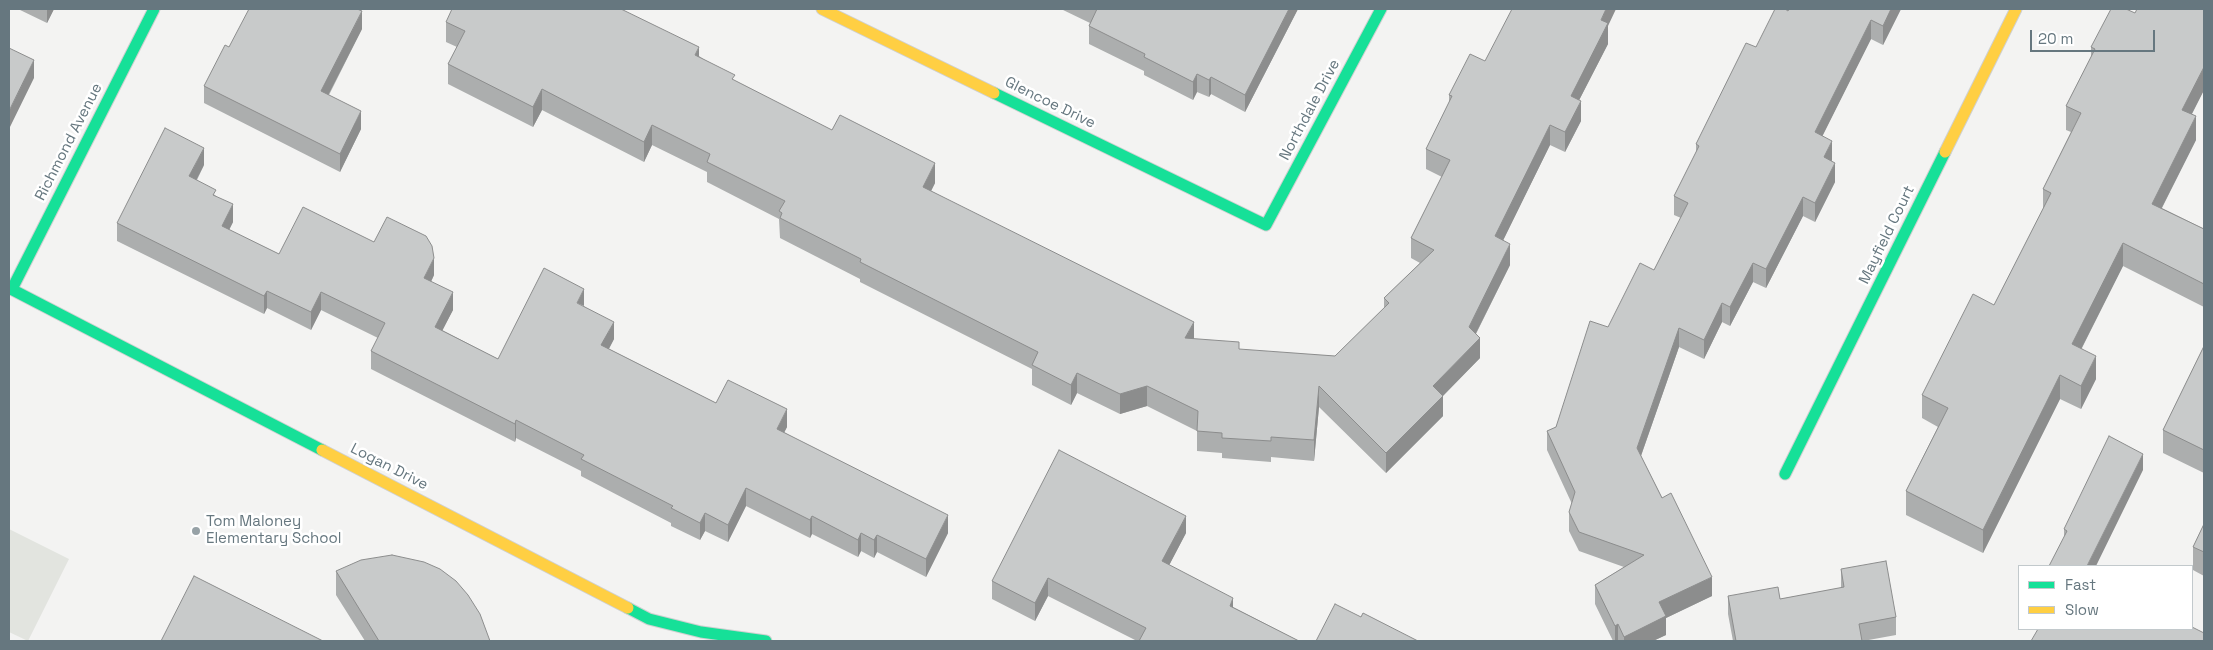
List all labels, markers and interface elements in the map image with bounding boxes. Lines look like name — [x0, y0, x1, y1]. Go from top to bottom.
scale bar — [2033, 20, 2158, 52]
text: 20 m — [2038, 29, 2073, 48]
street label: Northdale Drive — [1276, 57, 1344, 163]
street label: Glencoe Drive — [1002, 73, 1098, 133]
street label: Richmond Avenue — [32, 80, 106, 204]
street label: Mayfield Court — [1855, 183, 1919, 287]
street label: Logan Drive — [347, 440, 431, 494]
place label: Tom Maloney Elementary School — [206, 513, 342, 548]
marker: Tom Maloney Elementary School — [190, 525, 202, 537]
legend — [2018, 565, 2193, 630]
text: Fast — [2065, 575, 2096, 594]
text: Slow — [2065, 600, 2099, 619]

